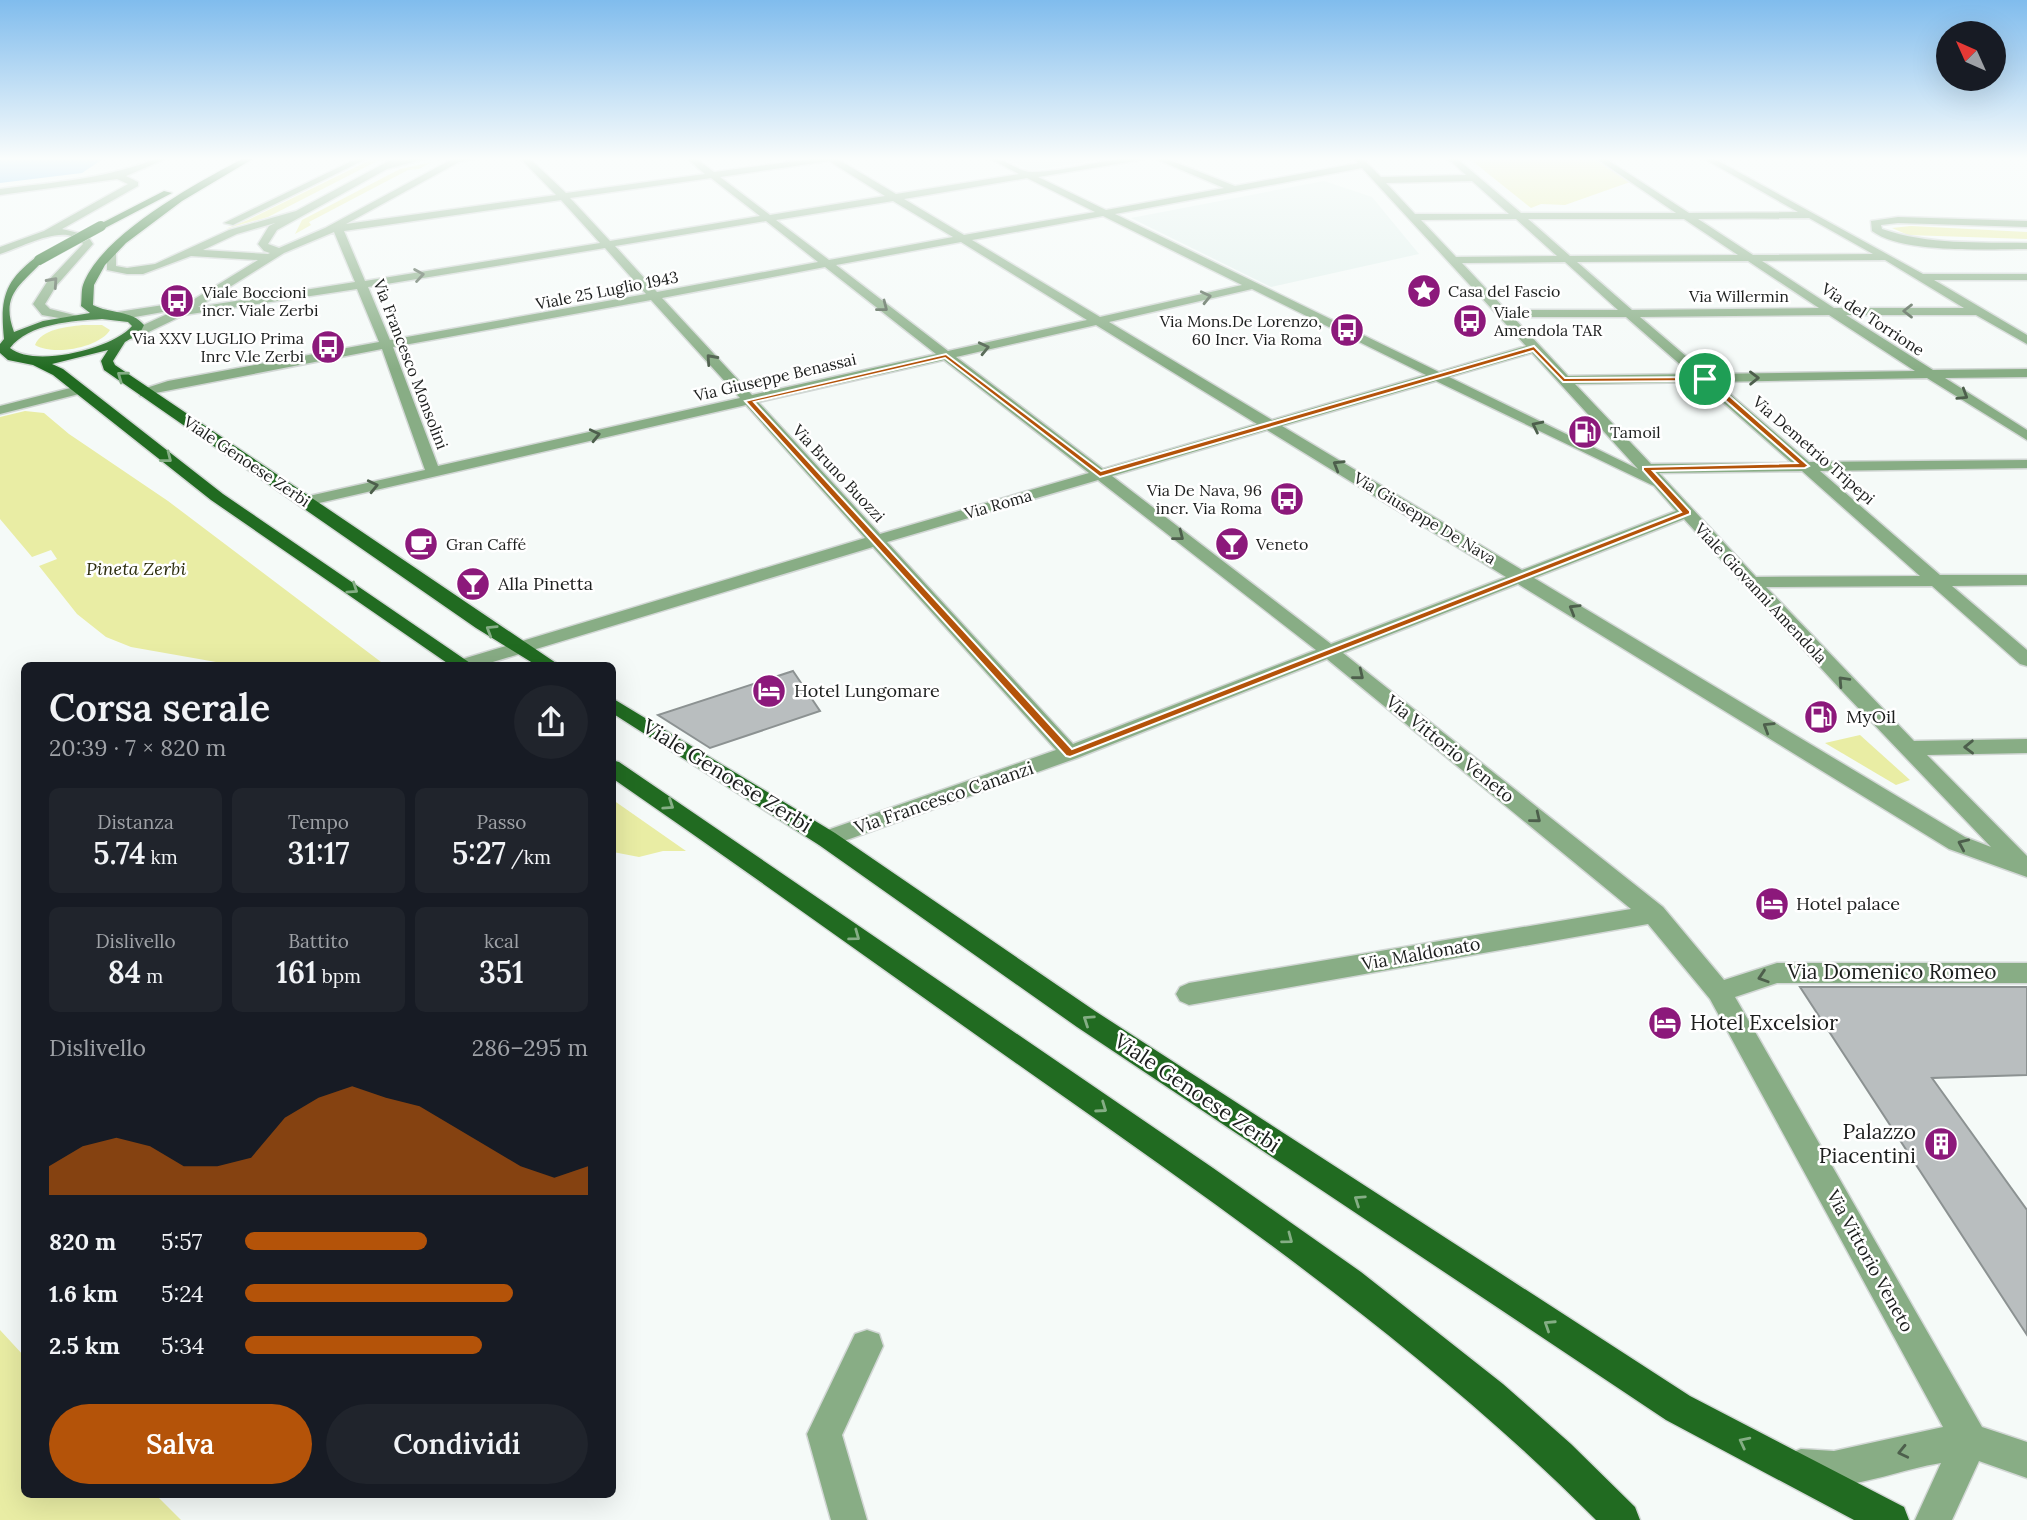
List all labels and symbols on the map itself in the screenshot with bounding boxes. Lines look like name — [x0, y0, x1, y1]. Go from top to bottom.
north arrow — [1936, 21, 2006, 91]
street label: Viale 25 Luglio 1943 — [533, 266, 680, 314]
one-way arrow — [413, 268, 425, 283]
place icon: Casa del Fascio — [1405, 272, 1443, 310]
street label: Via Francesco Monsolini — [369, 275, 453, 452]
one-way arrow — [45, 277, 58, 290]
street label: Via del Torrione — [1817, 278, 1929, 360]
place label: Casa del Fascio — [1448, 281, 1560, 301]
bus stop icon: Viale Boccioni incr. Viale Zerbi — [158, 282, 196, 320]
place label: Viale Boccioni incr. Viale Zerbi — [201, 282, 318, 320]
street label: Via Willermin — [1688, 286, 1789, 306]
one-way arrow — [1200, 291, 1212, 305]
one-way arrow — [875, 299, 888, 312]
bus stop icon: Viale Amendola TAR — [1451, 302, 1489, 340]
place label: Viale Amendola TAR — [1493, 302, 1603, 340]
one-way arrow — [1903, 303, 1913, 319]
place label: Via Mons.De Lorenzo, 60 Incr. Via Roma — [1159, 311, 1322, 349]
bus stop icon: Via Mons.De Lorenzo, 60 Incr. Via Roma — [1328, 311, 1366, 349]
place label: Via XXV LUGLIO Prima Inrc V.le Zerbi — [131, 328, 304, 366]
bus stop icon: Via XXV LUGLIO Prima Inrc V.le Zerbi — [309, 328, 347, 366]
one-way arrow — [978, 341, 990, 356]
street label: Via Giuseppe Benassai — [691, 349, 858, 406]
pin — [1675, 349, 1735, 409]
one-way arrow — [707, 354, 719, 367]
one-way arrow — [1750, 370, 1760, 386]
one-way arrow — [117, 371, 130, 384]
one-way arrow — [1955, 387, 1968, 400]
street label: Via Demetrio Tripepi — [1748, 391, 1879, 509]
street label: Viale Genoese Zerbi — [179, 411, 314, 511]
fuel station icon: Tamoil — [1566, 413, 1604, 451]
street label: Via Bruno Buozzi — [788, 419, 889, 526]
one-way arrow — [1532, 420, 1544, 434]
place label: Tamoil — [1610, 422, 1661, 442]
one-way arrow — [589, 429, 601, 444]
one-way arrow — [159, 450, 171, 463]
one-way arrow — [1332, 460, 1345, 473]
street label: Via Giuseppe De Nava — [1349, 467, 1500, 568]
one-way arrow — [367, 479, 379, 494]
place label: Via De Nava, 96 incr. Via Roma — [1146, 480, 1262, 518]
bus stop icon: Via De Nava, 96 incr. Via Roma — [1268, 480, 1306, 518]
street label: Via Roma — [961, 485, 1034, 523]
street label: Viale Giovanni Amendola — [1690, 518, 1831, 667]
cafe icon: Gran Caffé — [402, 525, 440, 563]
bar icon: Veneto — [1213, 525, 1251, 563]
one-way arrow — [1172, 527, 1184, 540]
place label: Gran Caffé — [446, 534, 527, 554]
place label: Veneto — [1255, 534, 1308, 554]
park label: Pineta Zerbi — [86, 557, 186, 580]
bar icon: Alla Pinetta — [454, 565, 492, 603]
place label: Alla Pinetta — [497, 572, 593, 595]
one-way arrow — [345, 581, 358, 593]
one-way arrow — [1568, 604, 1581, 617]
one-way arrow — [485, 625, 498, 638]
one-way arrow — [1351, 667, 1364, 680]
hotel icon: Hotel Lungomare — [750, 672, 788, 710]
one-way arrow — [1839, 676, 1851, 689]
place label: Hotel Lungomare — [794, 679, 940, 702]
street label: Via Vittorio Veneto — [1381, 689, 1519, 808]
fuel station icon: MyOil — [1802, 698, 1840, 736]
place label: MyOil — [1846, 705, 1896, 728]
street label: Viale Genoese Zerbi — [637, 712, 817, 839]
one-way arrow — [1762, 723, 1775, 736]
one-way arrow — [1963, 740, 1974, 755]
street label: Via Francesco Cananzi — [850, 756, 1036, 839]
one-way arrow — [661, 797, 674, 809]
one-way arrow — [1528, 810, 1541, 823]
one-way arrow — [1958, 838, 1970, 852]
hotel icon: Hotel palace — [1753, 885, 1791, 923]
place label: Hotel palace — [1796, 892, 1900, 915]
one-way arrow — [847, 927, 860, 940]
street label: Via Maldonato — [1359, 932, 1482, 975]
street label: Via Domenico Romeo — [1787, 958, 1996, 985]
one-way arrow — [1758, 969, 1770, 983]
hotel icon: Hotel Excelsior — [1646, 1004, 1684, 1042]
place label: Hotel Excelsior — [1690, 1009, 1838, 1036]
one-way arrow — [1083, 1016, 1096, 1028]
street label: Viale Genoese Zerbi — [1108, 1026, 1286, 1158]
one-way arrow — [1094, 1100, 1107, 1112]
place label: Palazzo Piacentini — [1819, 1118, 1916, 1169]
building icon: Palazzo Piacentini — [1922, 1125, 1960, 1163]
street label: Via Vittorio Veneto — [1821, 1185, 1919, 1336]
one-way arrow — [1354, 1195, 1367, 1208]
one-way arrow — [1280, 1231, 1293, 1243]
one-way arrow — [1544, 1321, 1557, 1334]
one-way arrow — [1739, 1437, 1751, 1451]
one-way arrow — [1897, 1444, 1909, 1458]

